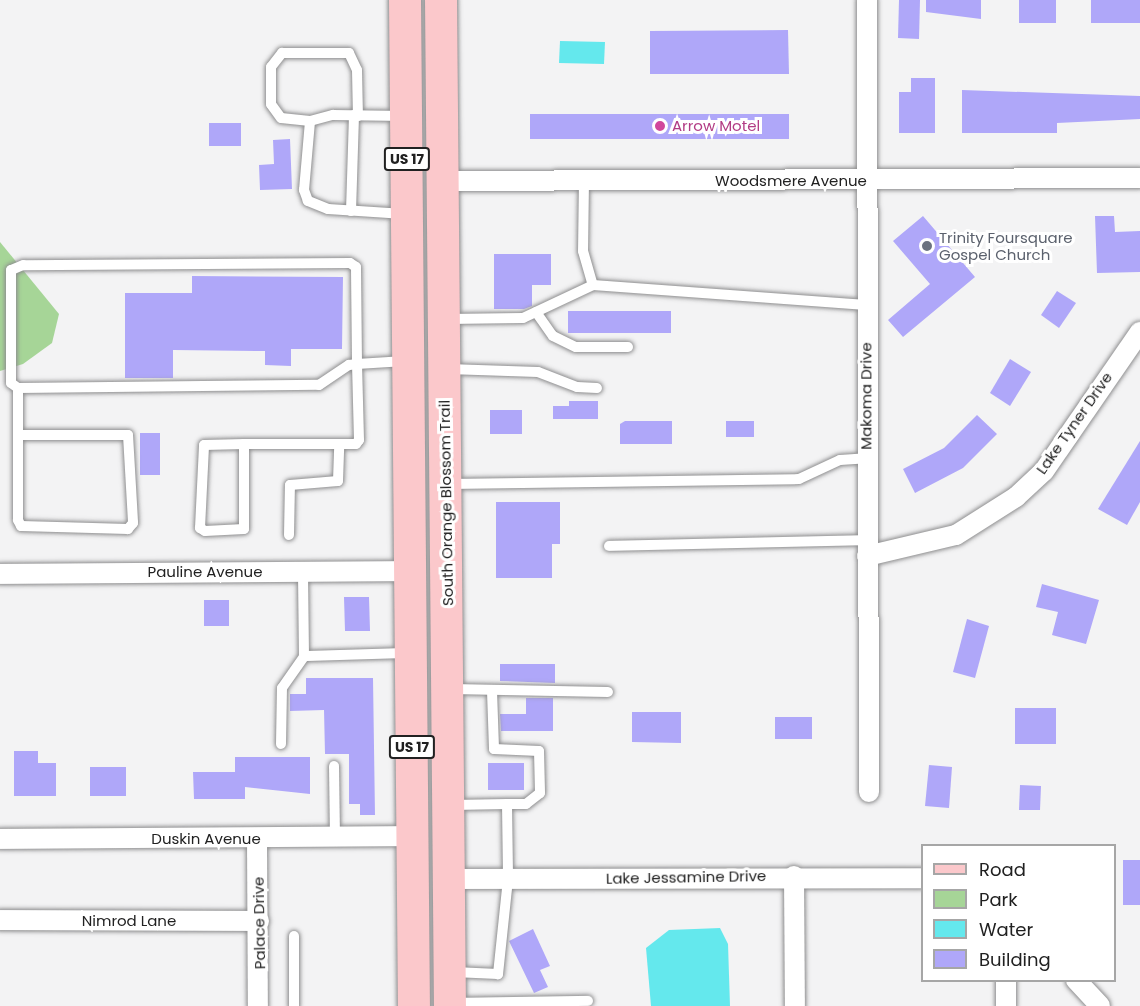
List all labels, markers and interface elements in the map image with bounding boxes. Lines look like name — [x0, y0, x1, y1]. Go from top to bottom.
place label: Arrow Motel — [672, 117, 760, 135]
marker: Arrow Motel — [653, 119, 667, 133]
road number: US 17 — [383, 148, 431, 170]
street label: Woodsmere Avenue — [715, 172, 867, 190]
place label: Trinity Foursquare Gospel Church — [939, 228, 1073, 263]
marker: Trinity Foursquare Gospel Church — [920, 239, 934, 253]
street label: Makoma Drive — [857, 342, 875, 450]
street label: Lake Tyner Drive — [1032, 369, 1116, 477]
street label: South Orange Blossom Trail — [435, 400, 457, 606]
street label: Pauline Avenue — [147, 563, 263, 581]
road number: US 17 — [388, 736, 436, 758]
street label: Duskin Avenue — [151, 830, 261, 848]
legend — [921, 844, 1116, 982]
text: Road — [979, 857, 1026, 882]
street label: Lake Jessamine Drive — [606, 867, 766, 887]
street label: Palace Drive — [249, 877, 269, 969]
text: Park — [979, 887, 1018, 912]
street label: Nimrod Lane — [82, 912, 176, 930]
text: Water — [979, 917, 1033, 942]
text: Building — [979, 947, 1051, 972]

